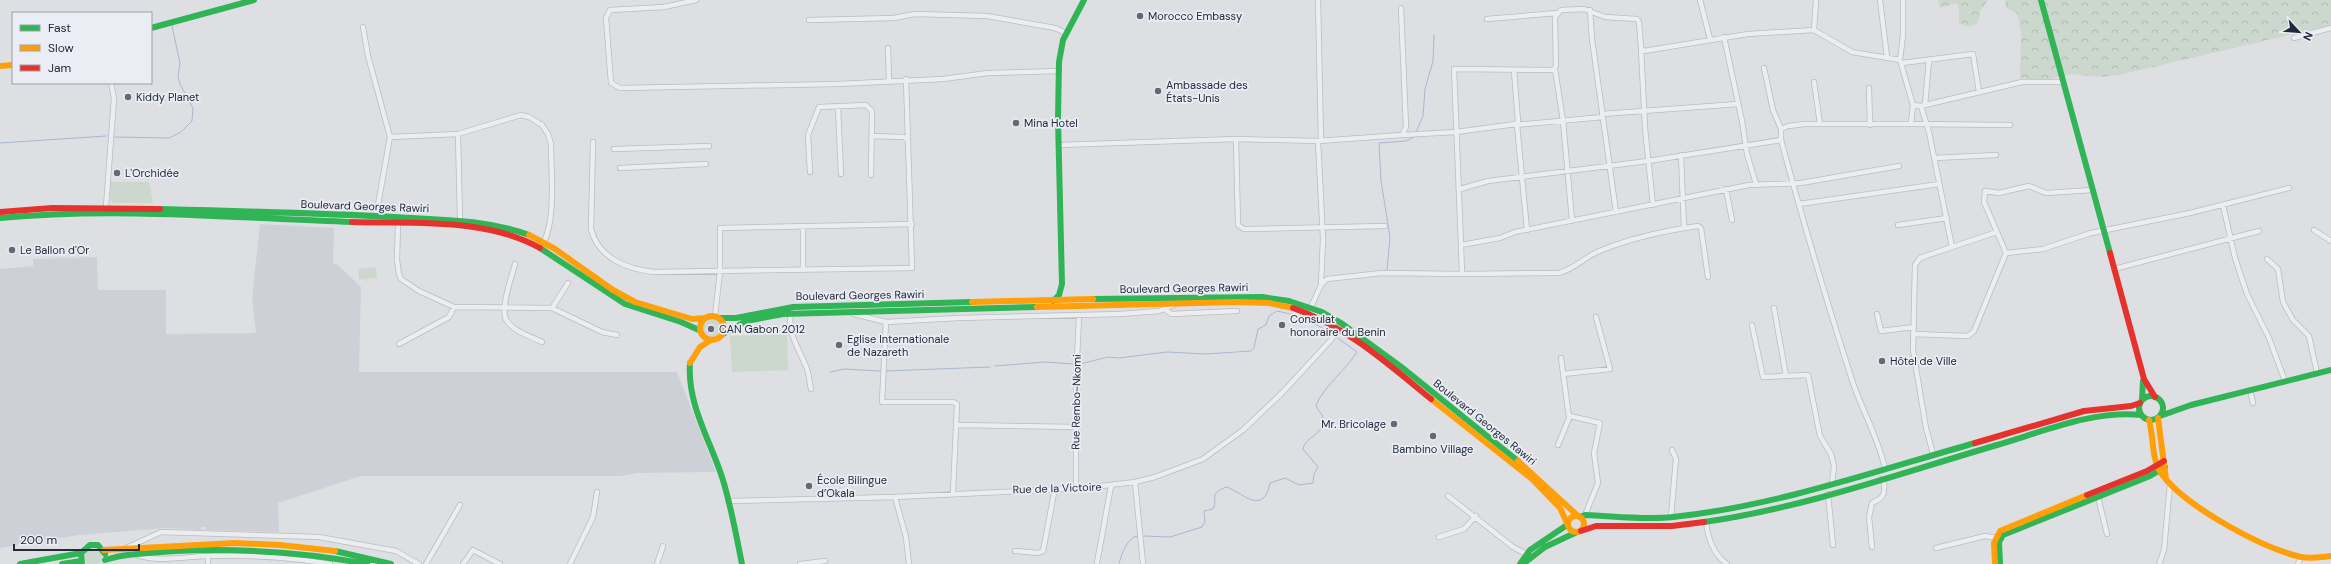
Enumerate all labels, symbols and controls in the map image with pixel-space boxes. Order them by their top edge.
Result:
place label: Morocco Embassy [1148,9,1242,23]
marker: Morocco Embassy [1135,11,1145,21]
legend [12,12,152,84]
north arrow [2279,12,2319,52]
text: Fast [48,20,71,36]
text: N [2300,30,2316,43]
text: Slow [48,40,74,56]
text: Jam [48,60,71,76]
place label: Ambassade des États-Unis [1166,78,1248,105]
marker: Ambassade des États-Unis [1153,86,1163,96]
place label: Kiddy Planet [136,90,199,104]
marker: Kiddy Planet [123,92,133,102]
place label: Mina Hotel [1024,116,1078,130]
marker: Mina Hotel [1011,118,1021,128]
place label: L'Orchidée [125,166,179,180]
marker: L'Orchidée [112,168,122,178]
street label: Boulevard Georges Rawiri [300,197,430,215]
place label: Le Ballon d'Or [20,243,89,257]
marker: Le Ballon d'Or [7,245,17,255]
street label: Boulevard Georges Rawiri [1119,280,1249,296]
street label: Boulevard Georges Rawiri [795,287,925,303]
place label: Consulat honoraire du Benin [1290,312,1386,339]
marker: Consulat honoraire du Benin [1277,320,1287,330]
place label: CAN Gabon 2012 [719,322,805,336]
marker: CAN Gabon 2012 [706,324,716,334]
place label: Eglise Internationale de Nazareth [847,332,949,359]
marker: Eglise Internationale de Nazareth [834,340,844,350]
street label: Rue Rembo-Nkomi [1068,354,1084,450]
place label: Hôtel de Ville [1890,354,1957,368]
marker: Hôtel de Ville [1877,356,1887,366]
street label: Boulevard Georges Rawiri [1431,376,1539,468]
place label: Mr. Bricolage [1321,417,1386,431]
marker: Mr. Bricolage [1389,419,1399,429]
marker: Bambino Village [1428,431,1438,441]
place label: Bambino Village [1393,442,1473,456]
place label: École Bilingue d’Okala [817,473,887,500]
street label: Rue de la Victoire [1012,479,1102,497]
marker: École Bilingue d’Okala [804,481,814,491]
scale bar [14,526,139,552]
text: 200 m [20,532,57,548]

